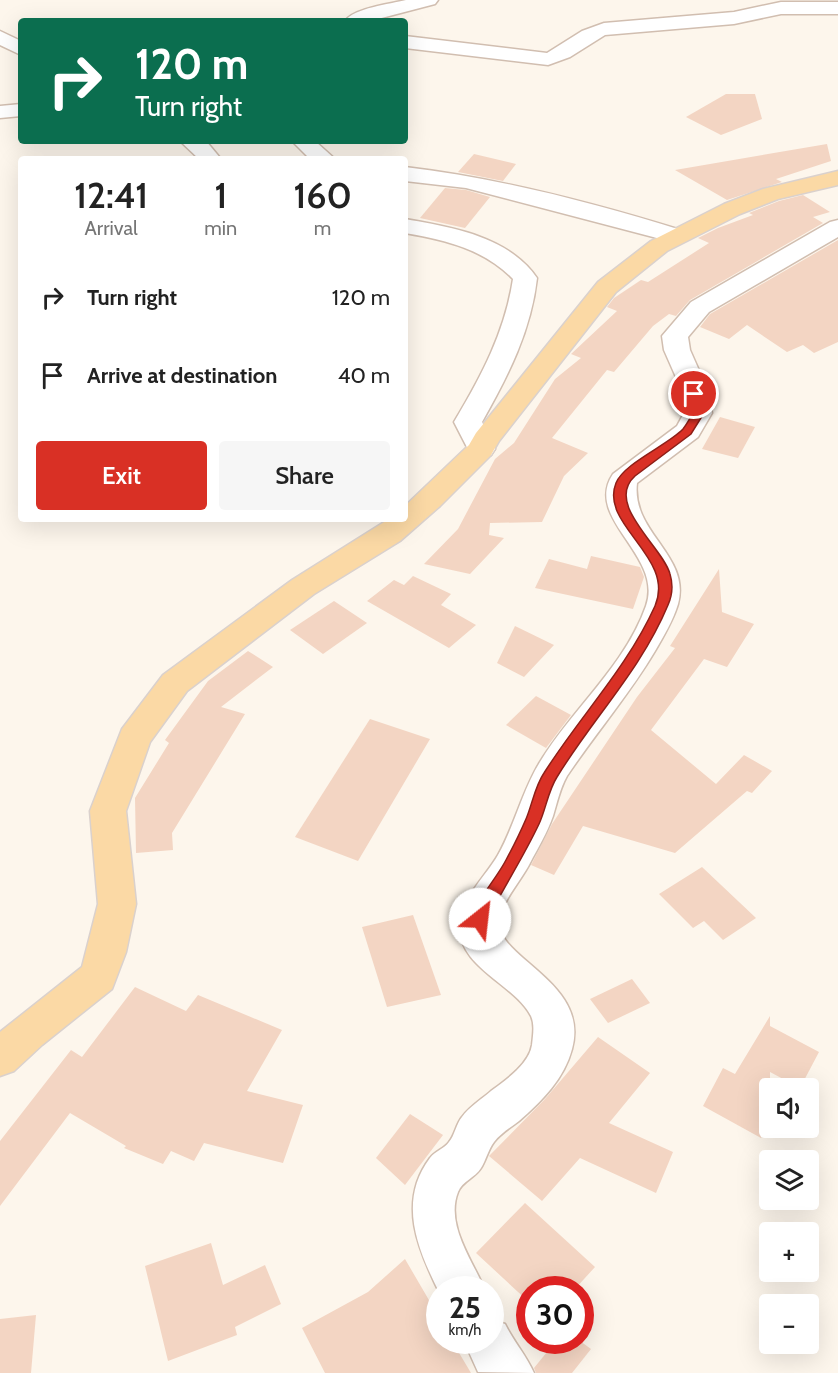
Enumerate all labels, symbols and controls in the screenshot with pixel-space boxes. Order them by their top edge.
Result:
text: 120 m [135,38,248,90]
icon: right [36,42,114,120]
text: Turn right [135,90,242,123]
text: 12:41 [74,173,148,217]
text: 1 [214,173,227,217]
text: 160 [293,173,352,217]
text: Arrival [85,216,138,240]
text: min [204,216,237,240]
text: m [314,216,331,240]
icon: right [36,281,69,314]
text: Turn right [87,284,177,311]
text: 120 m [332,284,390,311]
icon: arrive [36,359,69,392]
text: Arrive at destination [87,362,277,389]
text: 40 m [338,362,390,389]
pin [668,368,719,419]
icon: arrive [677,377,710,410]
button: Exit [36,441,207,510]
button: Share [219,441,390,510]
position arrow [448,887,512,951]
map controls [759,1078,819,1354]
button: sound [759,1078,819,1138]
button: layers [759,1150,819,1210]
button: + [759,1222,819,1282]
speed limit sign: 30 [516,1276,594,1354]
text: 25 [449,1289,481,1326]
button: − [759,1294,819,1354]
text: km/h [449,1321,481,1339]

